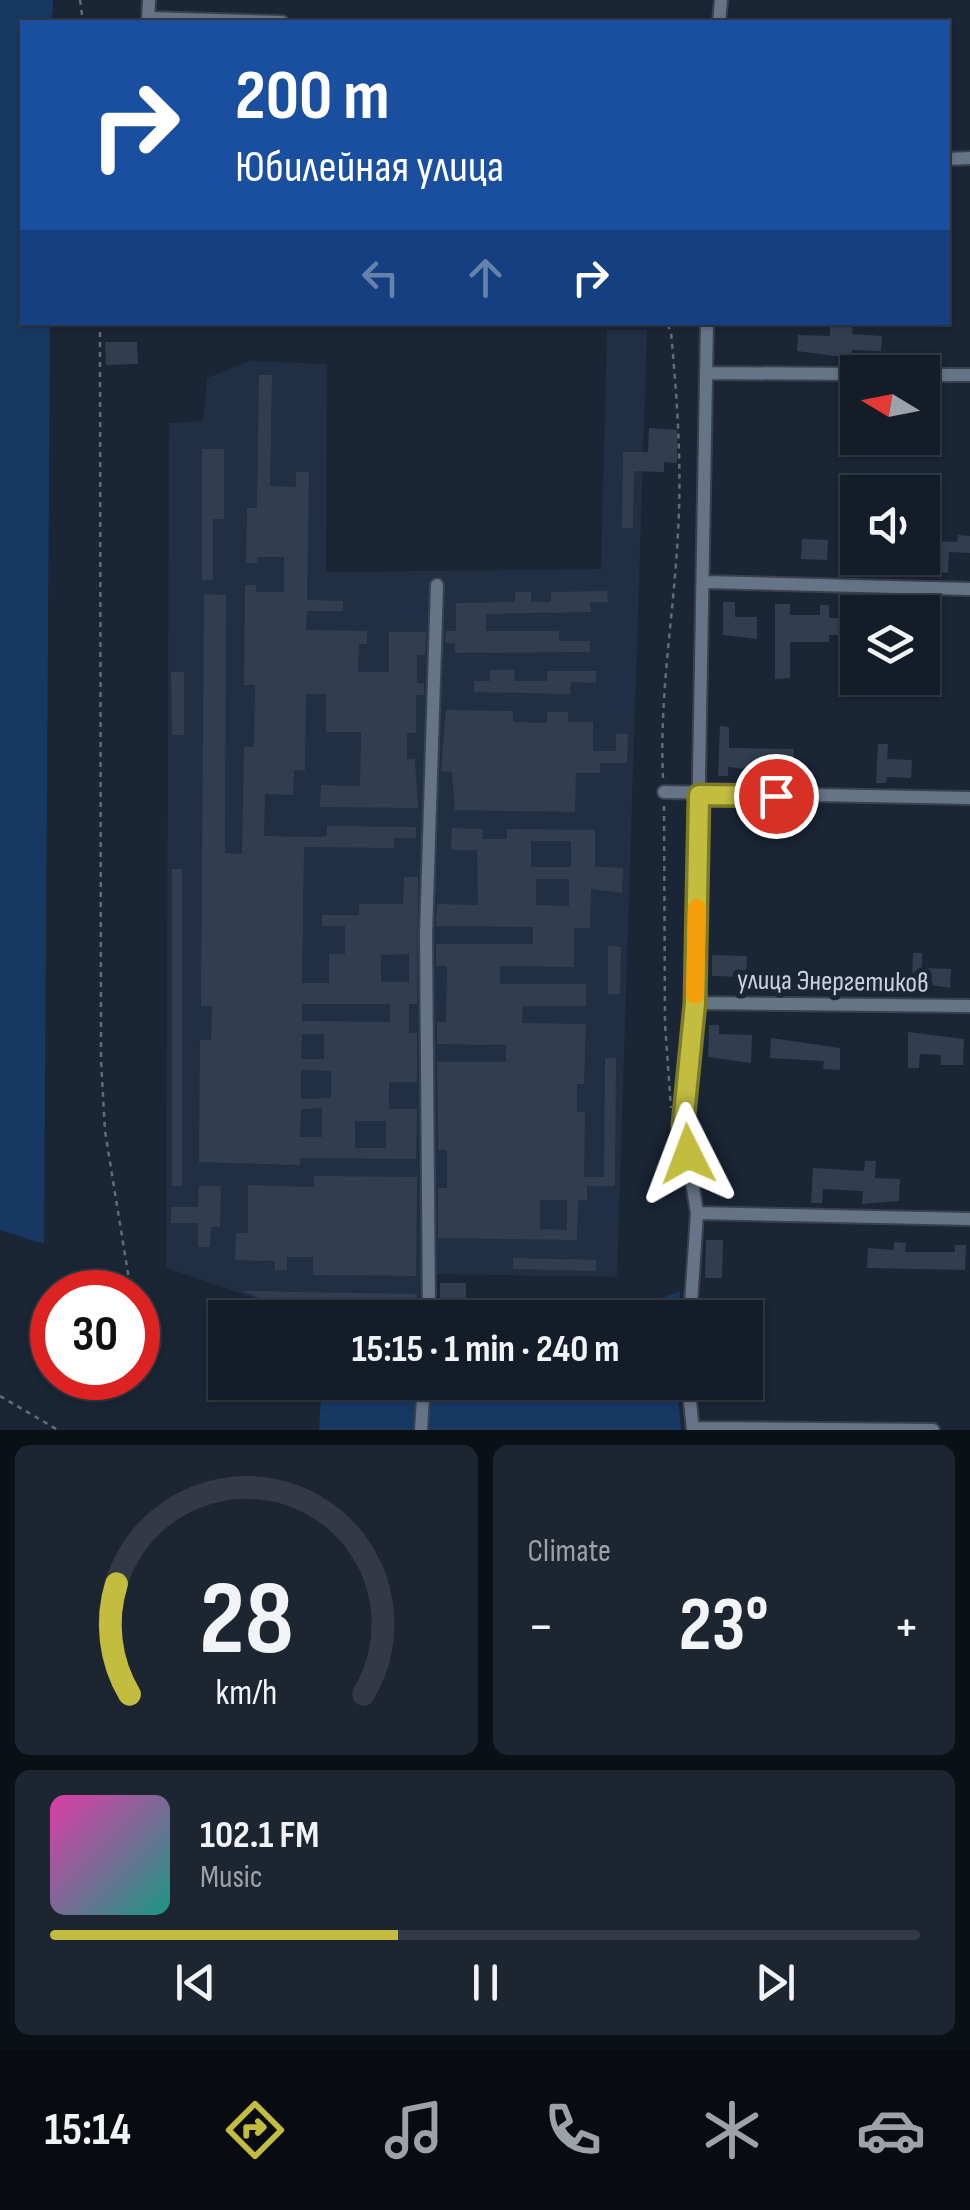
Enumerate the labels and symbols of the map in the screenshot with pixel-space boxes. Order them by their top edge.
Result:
north arrow [840,355,940,455]
pin [734,754,819,839]
street label: улица Энергетиков [737,963,929,1000]
position arrow [636,1102,740,1206]
speed limit sign: 30 [30,1270,160,1400]

